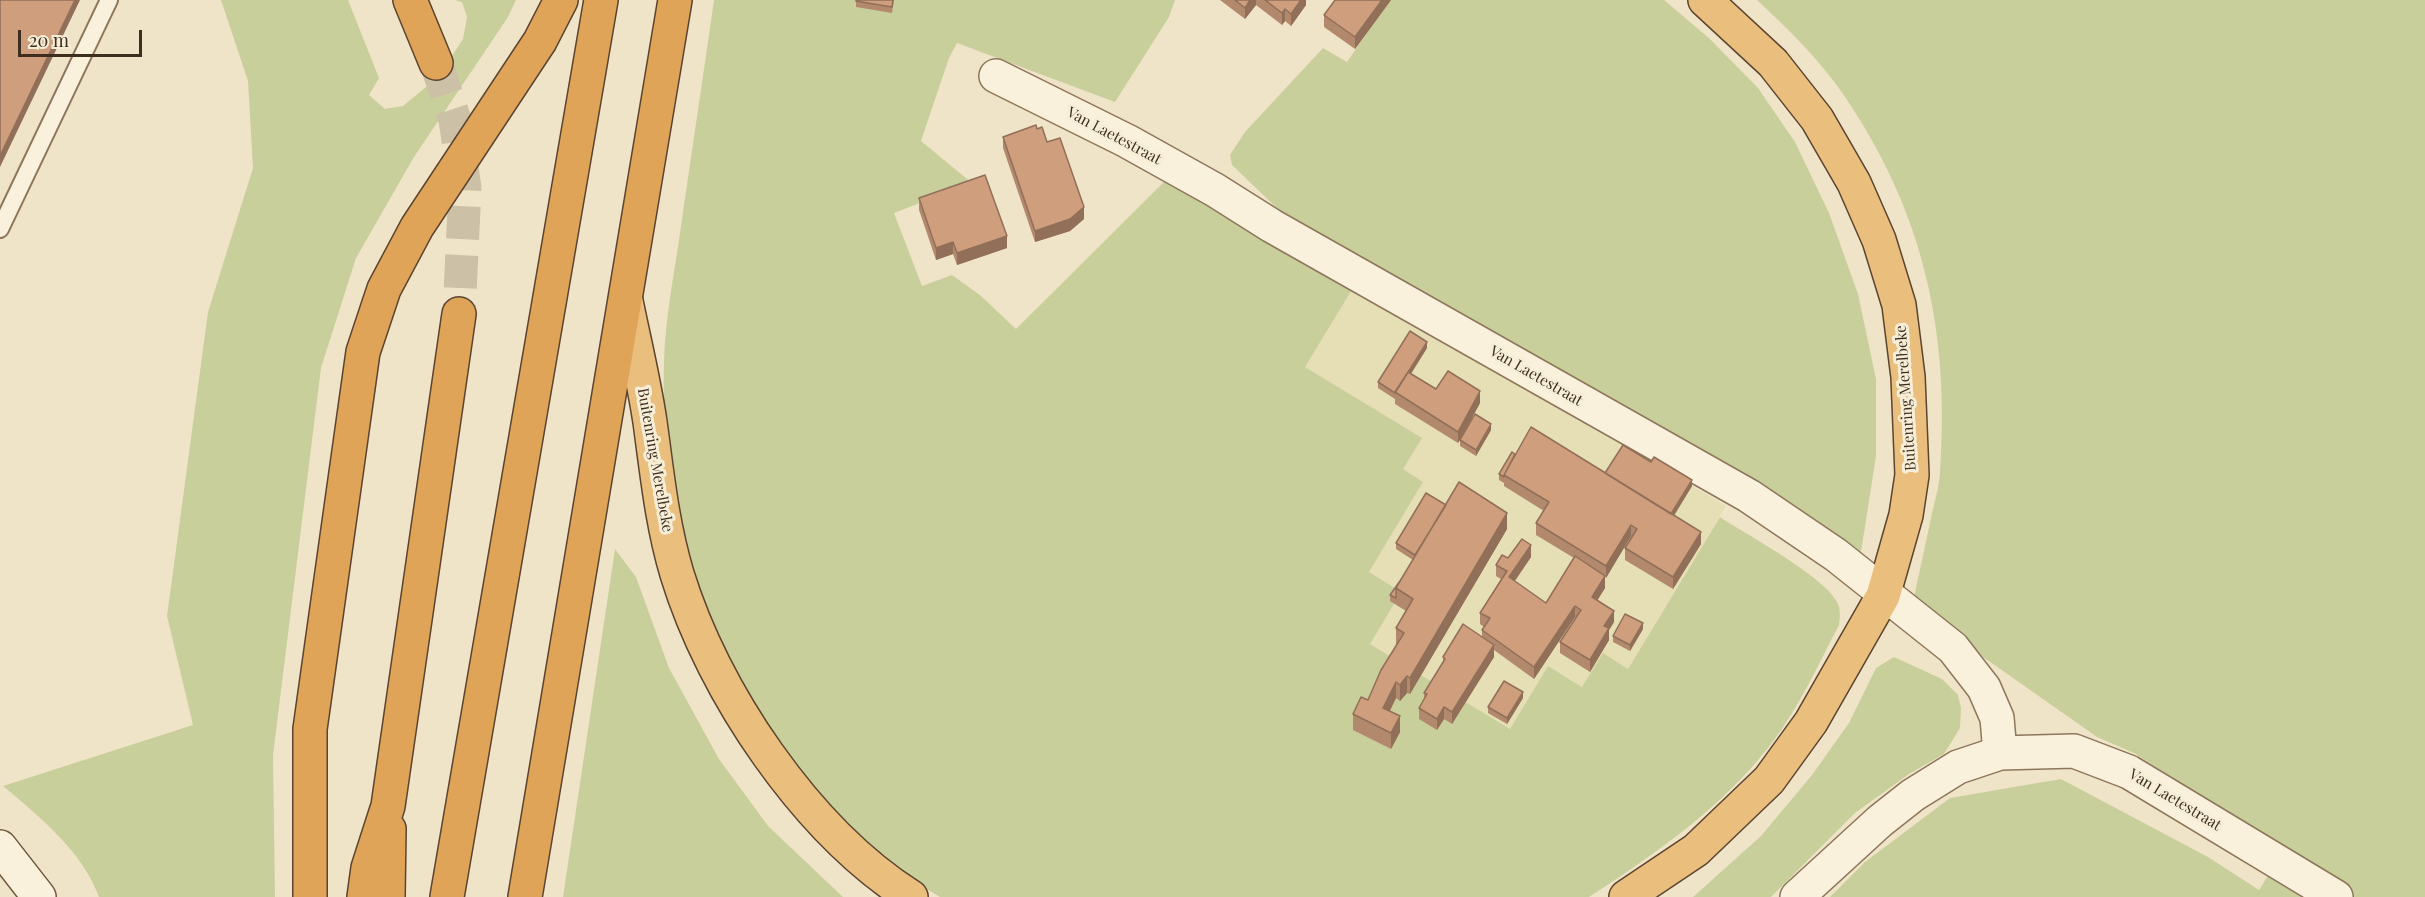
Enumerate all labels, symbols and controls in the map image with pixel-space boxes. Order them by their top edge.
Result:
scale bar [21,18,146,56]
text: 20 m [29,28,69,52]
street label: Van Laetestraat [1064,104,1164,168]
street label: Buitenring Merelbeke [1892,325,1920,471]
street label: Van Laetestraat [1486,342,1586,410]
street label: Buitenring Merelbeke [633,387,677,533]
street label: Van Laetestraat [2126,765,2224,835]

